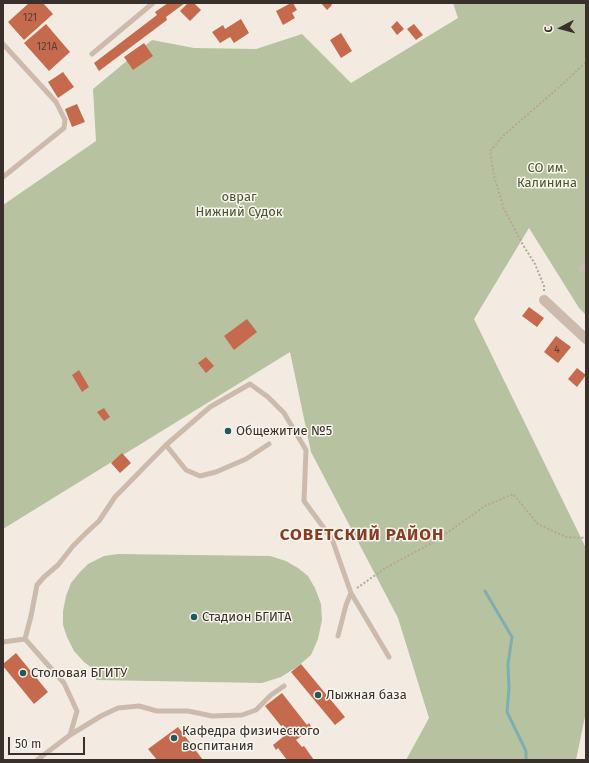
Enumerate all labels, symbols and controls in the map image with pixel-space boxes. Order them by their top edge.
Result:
north arrow [541,8,581,48]
house number: 121 [23,11,37,25]
text: С [542,25,555,33]
house number: 121А [37,40,57,54]
park label: СО им. Калинина [517,160,577,191]
park label: овраг Нижний Судок [195,189,283,220]
house number: 4 [554,343,560,357]
place label: Общежитие №5 [236,423,332,439]
marker: Общежитие №5 [223,426,233,436]
district label: СОВЕТСКИЙ РАЙОН [280,525,444,545]
place label: Стадион БГИТА [202,609,291,625]
marker: Стадион БГИТА [189,612,199,622]
place label: Столовая БГИТУ [31,665,127,681]
marker: Столовая БГИТУ [18,668,28,678]
place label: Лыжная база [326,687,407,703]
marker: Лыжная база [313,690,323,700]
place label: Кафедра физического воспитания [182,723,320,754]
scale bar [10,729,87,755]
marker: Кафедра физического воспитания [169,733,179,743]
text: 50 m [15,737,41,751]

